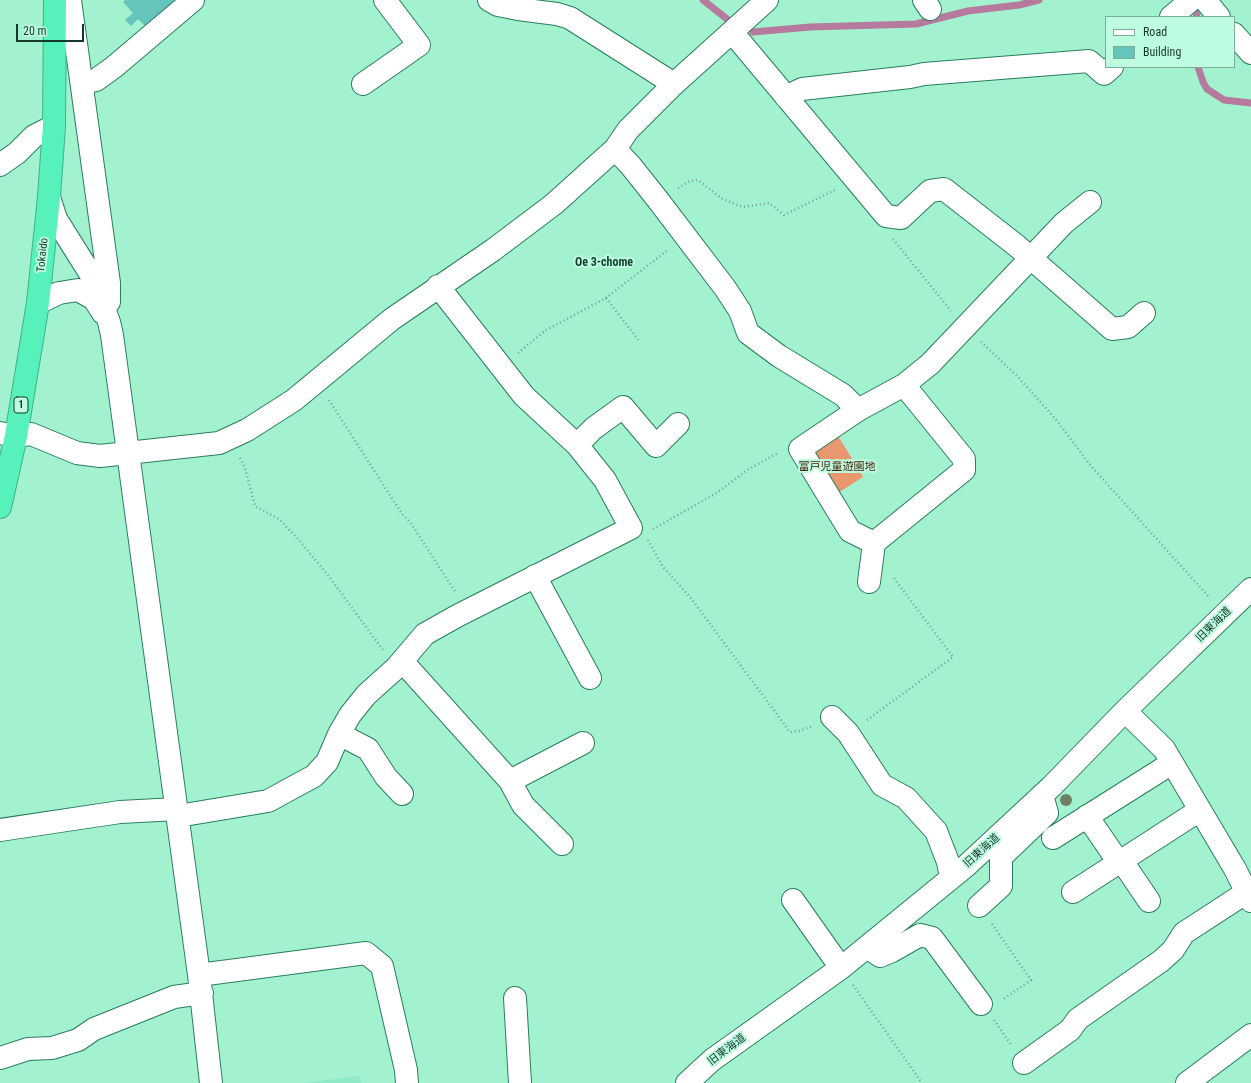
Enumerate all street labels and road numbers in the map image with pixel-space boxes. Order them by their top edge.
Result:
street label: Tokaido [35,237,51,273]
road number: 1 [14,397,28,413]
street label: 旧東海道 [1194,605,1234,645]
street label: 旧東海道 [961,831,1003,871]
street label: 旧東海道 [705,1031,749,1069]

